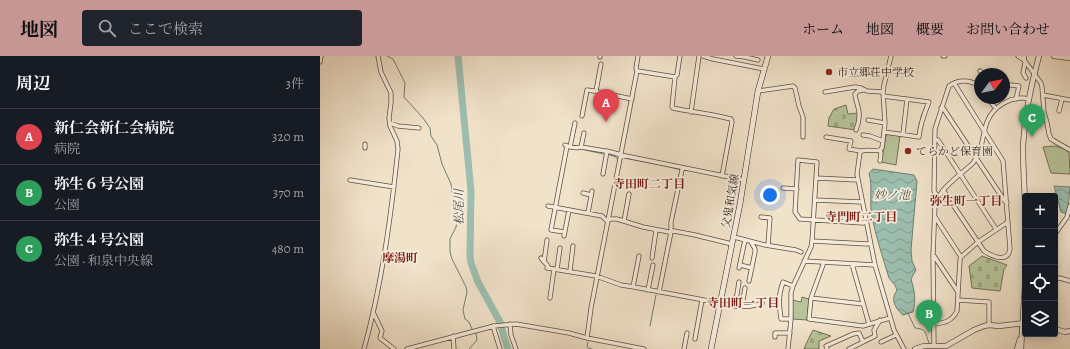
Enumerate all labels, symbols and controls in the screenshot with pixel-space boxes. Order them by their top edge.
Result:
search box [82,10,362,46]
text: 地図 [20,17,58,43]
icon: search [96,17,118,39]
text: ここで検索 [128,19,203,39]
text: ホーム [802,20,844,39]
text: 地図 [866,20,894,39]
text: 概要 [916,20,944,39]
text: お問い合わせ [966,20,1050,39]
place label: 市立郷荘中学校 [837,65,914,80]
marker: 市立郷荘中学校 [824,67,834,77]
north arrow [974,68,1010,104]
text: 周辺 [16,72,50,95]
text: 3件 [286,75,304,92]
pin: A [593,89,619,122]
pin: C [1019,104,1045,137]
text: 新仁会新仁会病院 [54,118,174,138]
text: A [25,128,33,145]
text: 320 m [272,128,304,145]
text: 病院 [54,140,80,157]
place label: てらかど保育園 [916,144,993,159]
marker: てらかど保育園 [903,146,913,156]
street label: 父鬼和気線 [718,173,743,229]
text: 弥生６号公園 [54,174,144,194]
district label: 寺田町二丁目 [613,176,685,192]
text: B [25,184,33,201]
text: 370 m [273,184,304,201]
your location [760,185,780,205]
water label: 松尾川 [451,187,467,225]
water label: 妙ノ池 [874,187,912,203]
district label: 弥生町一丁目 [930,193,1002,209]
map controls [1022,193,1058,337]
button: + [1022,193,1058,229]
text: 公園 [54,196,80,213]
district label: 寺門町二丁目 [825,209,897,225]
button: − [1022,229,1058,265]
text: 弥生４号公園 [54,230,144,250]
text: C [25,240,33,257]
text: 480 m [271,240,304,257]
district label: 摩湯町 [382,250,418,266]
text: 公園 · 和泉中央線 [54,252,153,269]
button: locate [1022,265,1058,301]
district label: 寺田町一丁目 [707,295,779,311]
pin: B [916,300,942,333]
button: layers [1022,301,1058,337]

